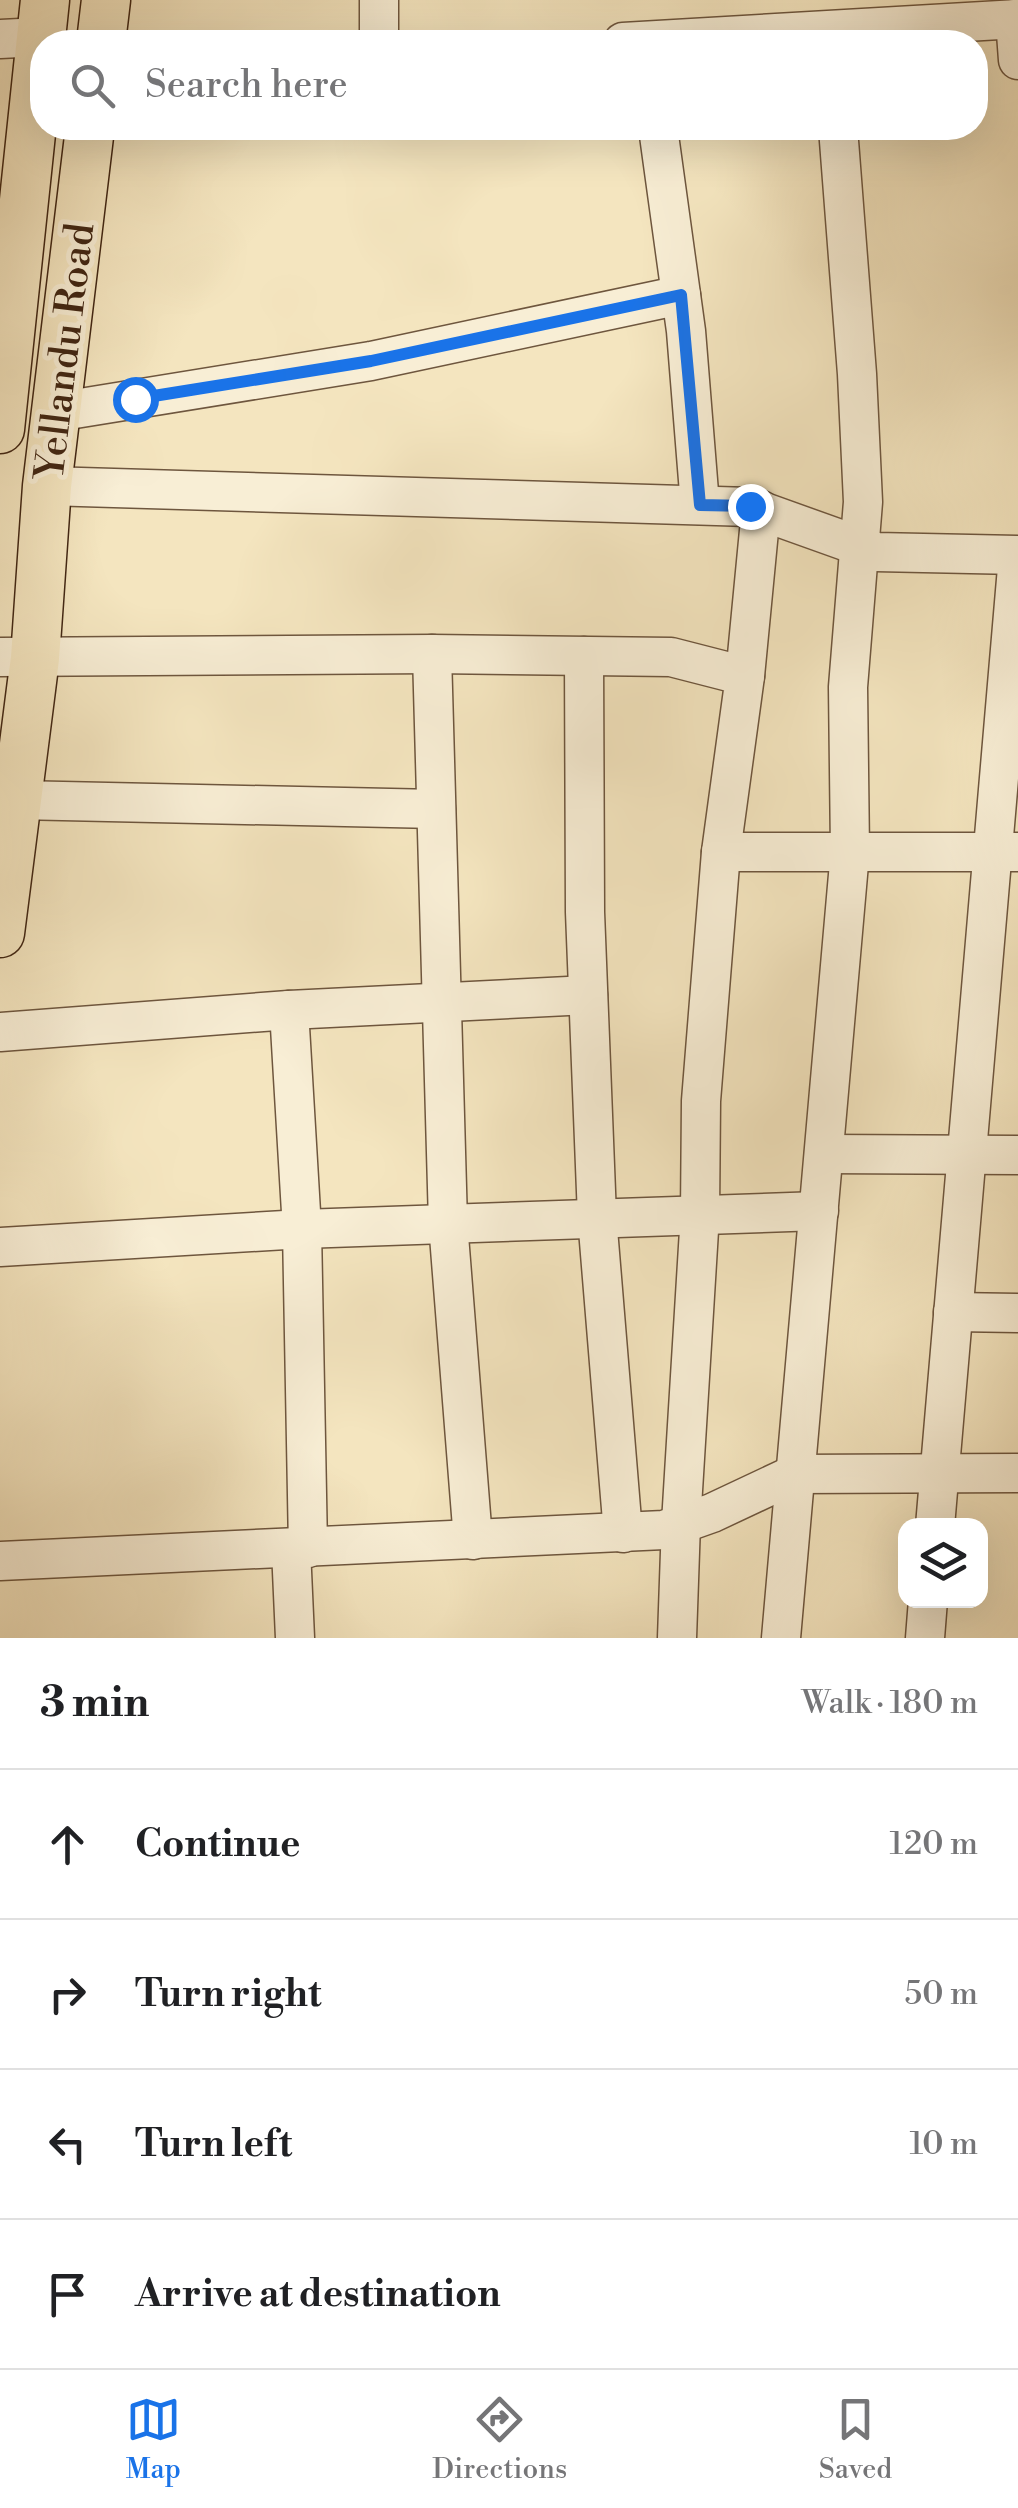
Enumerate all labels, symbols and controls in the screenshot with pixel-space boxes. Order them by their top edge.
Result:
search box [30,30,988,140]
icon: search [65,58,120,113]
text: Search here [145,62,348,109]
street label: Yellandu Road [25,220,107,484]
route start [113,377,159,423]
route end [728,484,774,530]
map controls [898,1518,988,1608]
button: layers [898,1518,988,1608]
text: 3 min [40,1677,149,1730]
text: Walk · 180 m [802,1683,978,1723]
icon: ahead [40,1817,95,1872]
text: Continue [135,1821,300,1868]
text: 120 m [889,1824,978,1864]
icon: right [40,1967,95,2022]
text: Turn right [135,1971,321,2018]
text: 50 m [905,1974,978,2014]
icon: left [40,2117,95,2172]
text: Turn left [135,2121,292,2168]
text: 10 m [909,2124,978,2164]
icon: arrive [40,2267,95,2322]
text: Arrive at destination [135,2271,501,2318]
tab: Map [126,2392,181,2487]
tab: Directions [432,2392,567,2487]
tab: Saved [819,2392,892,2487]

